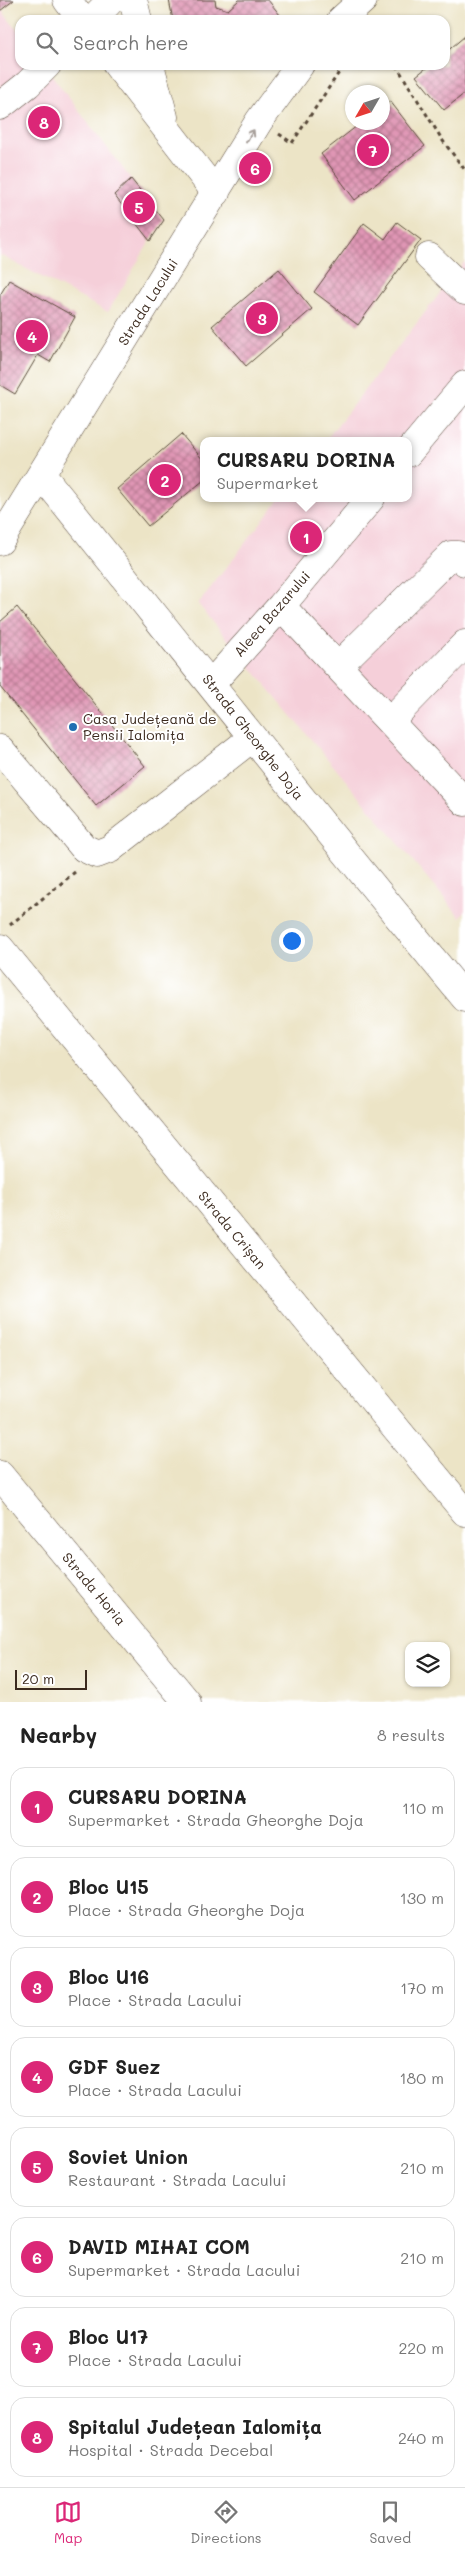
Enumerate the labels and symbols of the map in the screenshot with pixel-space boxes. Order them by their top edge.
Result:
north arrow [345,85,390,130]
pin: 8 [28,103,60,141]
one-way arrow [245,130,255,144]
pin: 7 [357,131,389,169]
pin: 6 [239,149,271,187]
pin: 5 [123,188,155,226]
street label: Strada Lacului [113,255,182,349]
pin: 3 [246,299,278,337]
pin: 4 [16,317,48,355]
pin: 2 [149,461,181,499]
pin: 1 [290,518,322,556]
street label: Aleea Bazarului [229,567,314,661]
street label: Strada Gheorghe Doja [198,670,308,803]
place label: Casa Județeană de Pensii Ialomița [83,709,217,744]
marker: Casa Județeană de Pensii Ialomița [67,721,79,733]
your location [279,928,305,954]
street label: Strada Crișan [194,1187,271,1273]
street label: Strada Horia [58,1548,131,1629]
scale bar [15,1667,88,1690]

